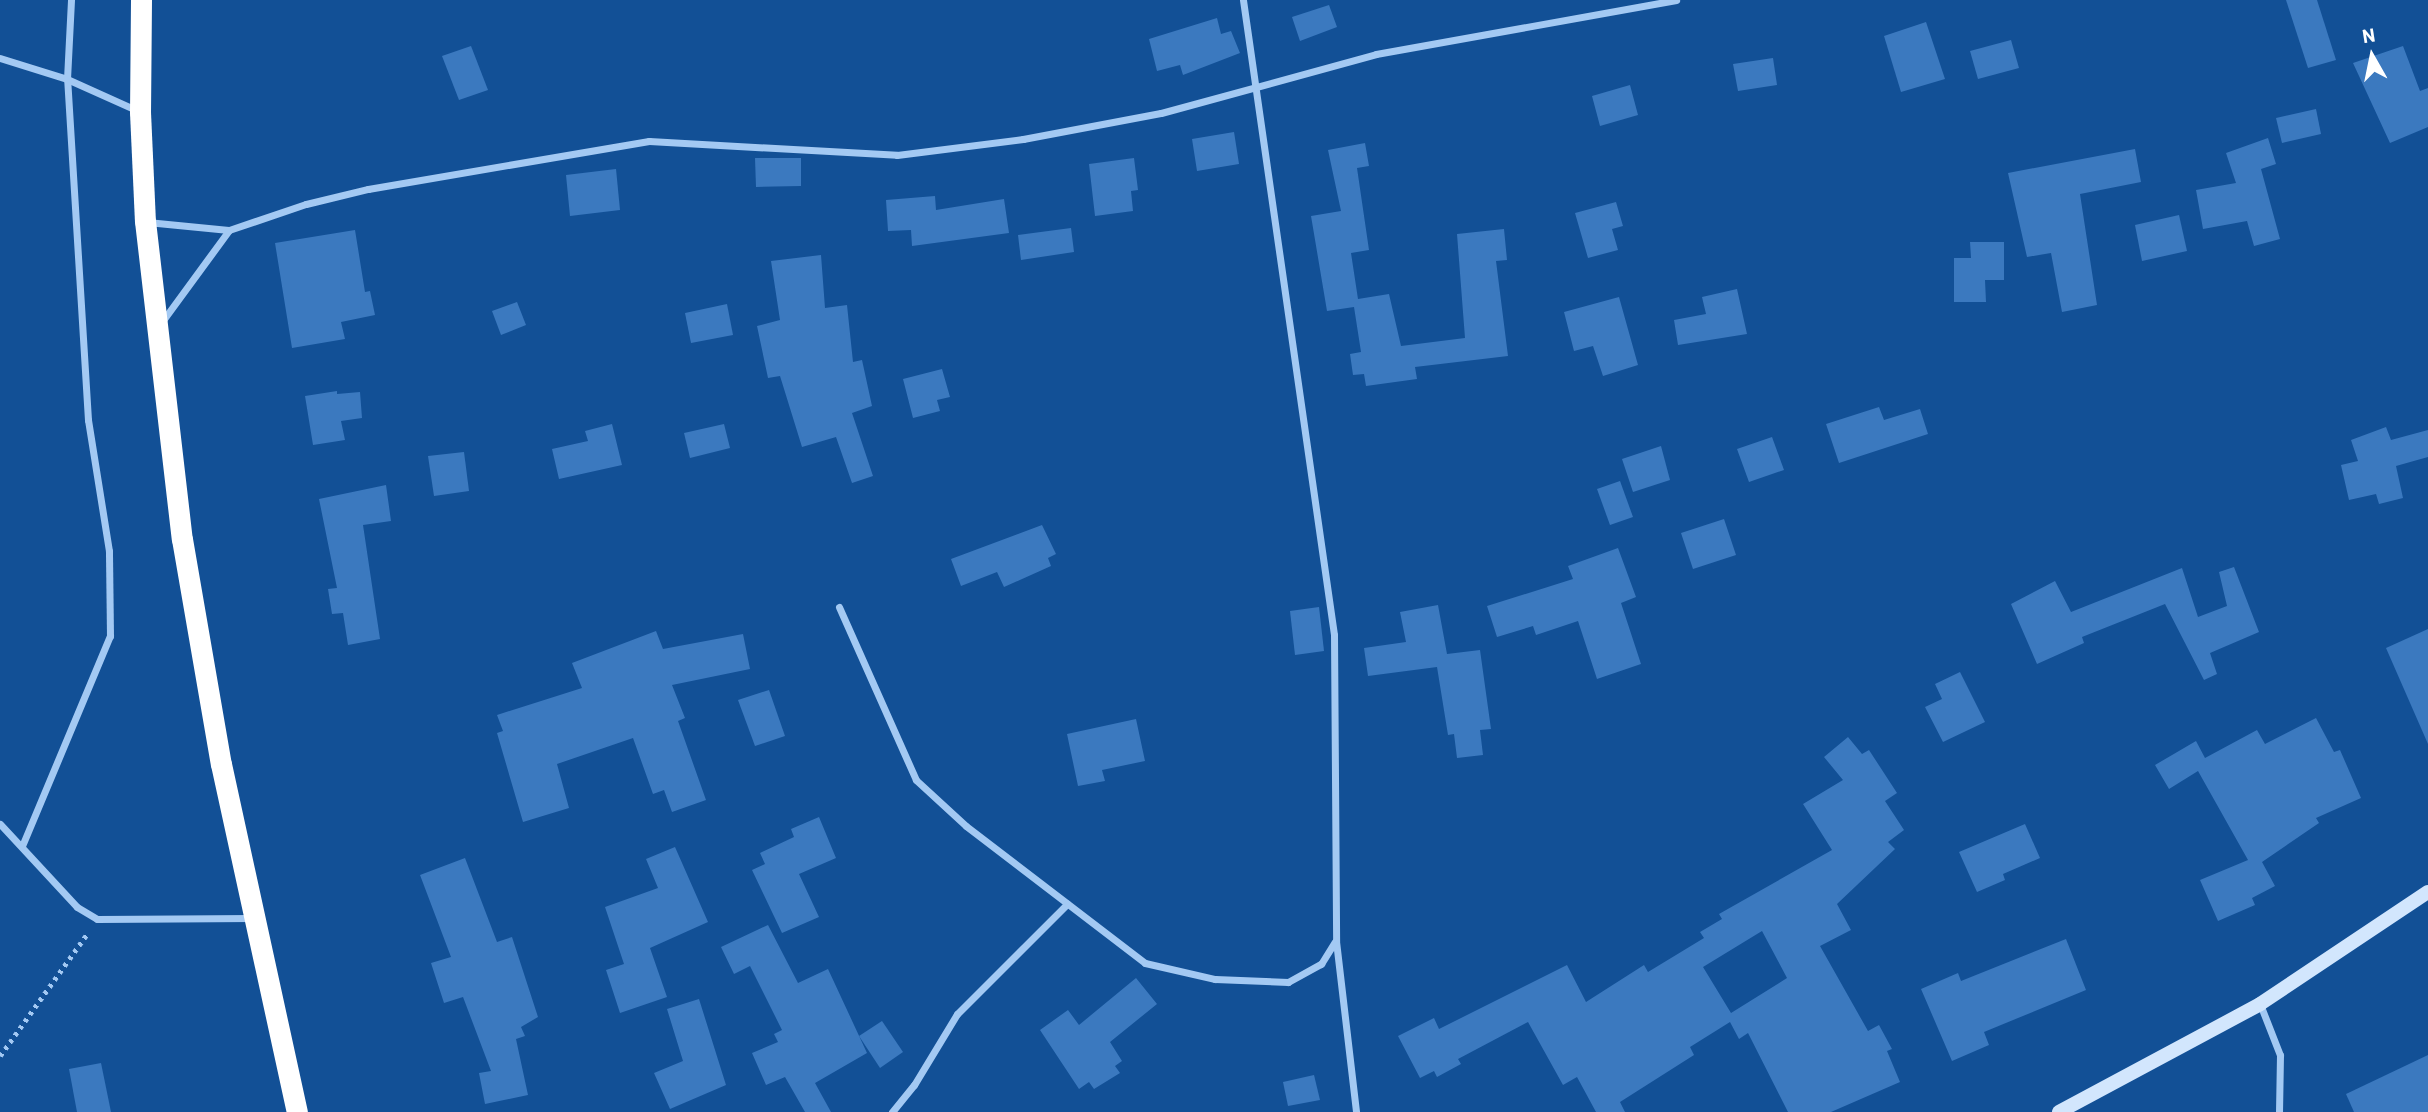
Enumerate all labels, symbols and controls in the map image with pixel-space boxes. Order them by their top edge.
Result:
north arrow [2337,21,2407,91]
text: N [2361,22,2377,47]

